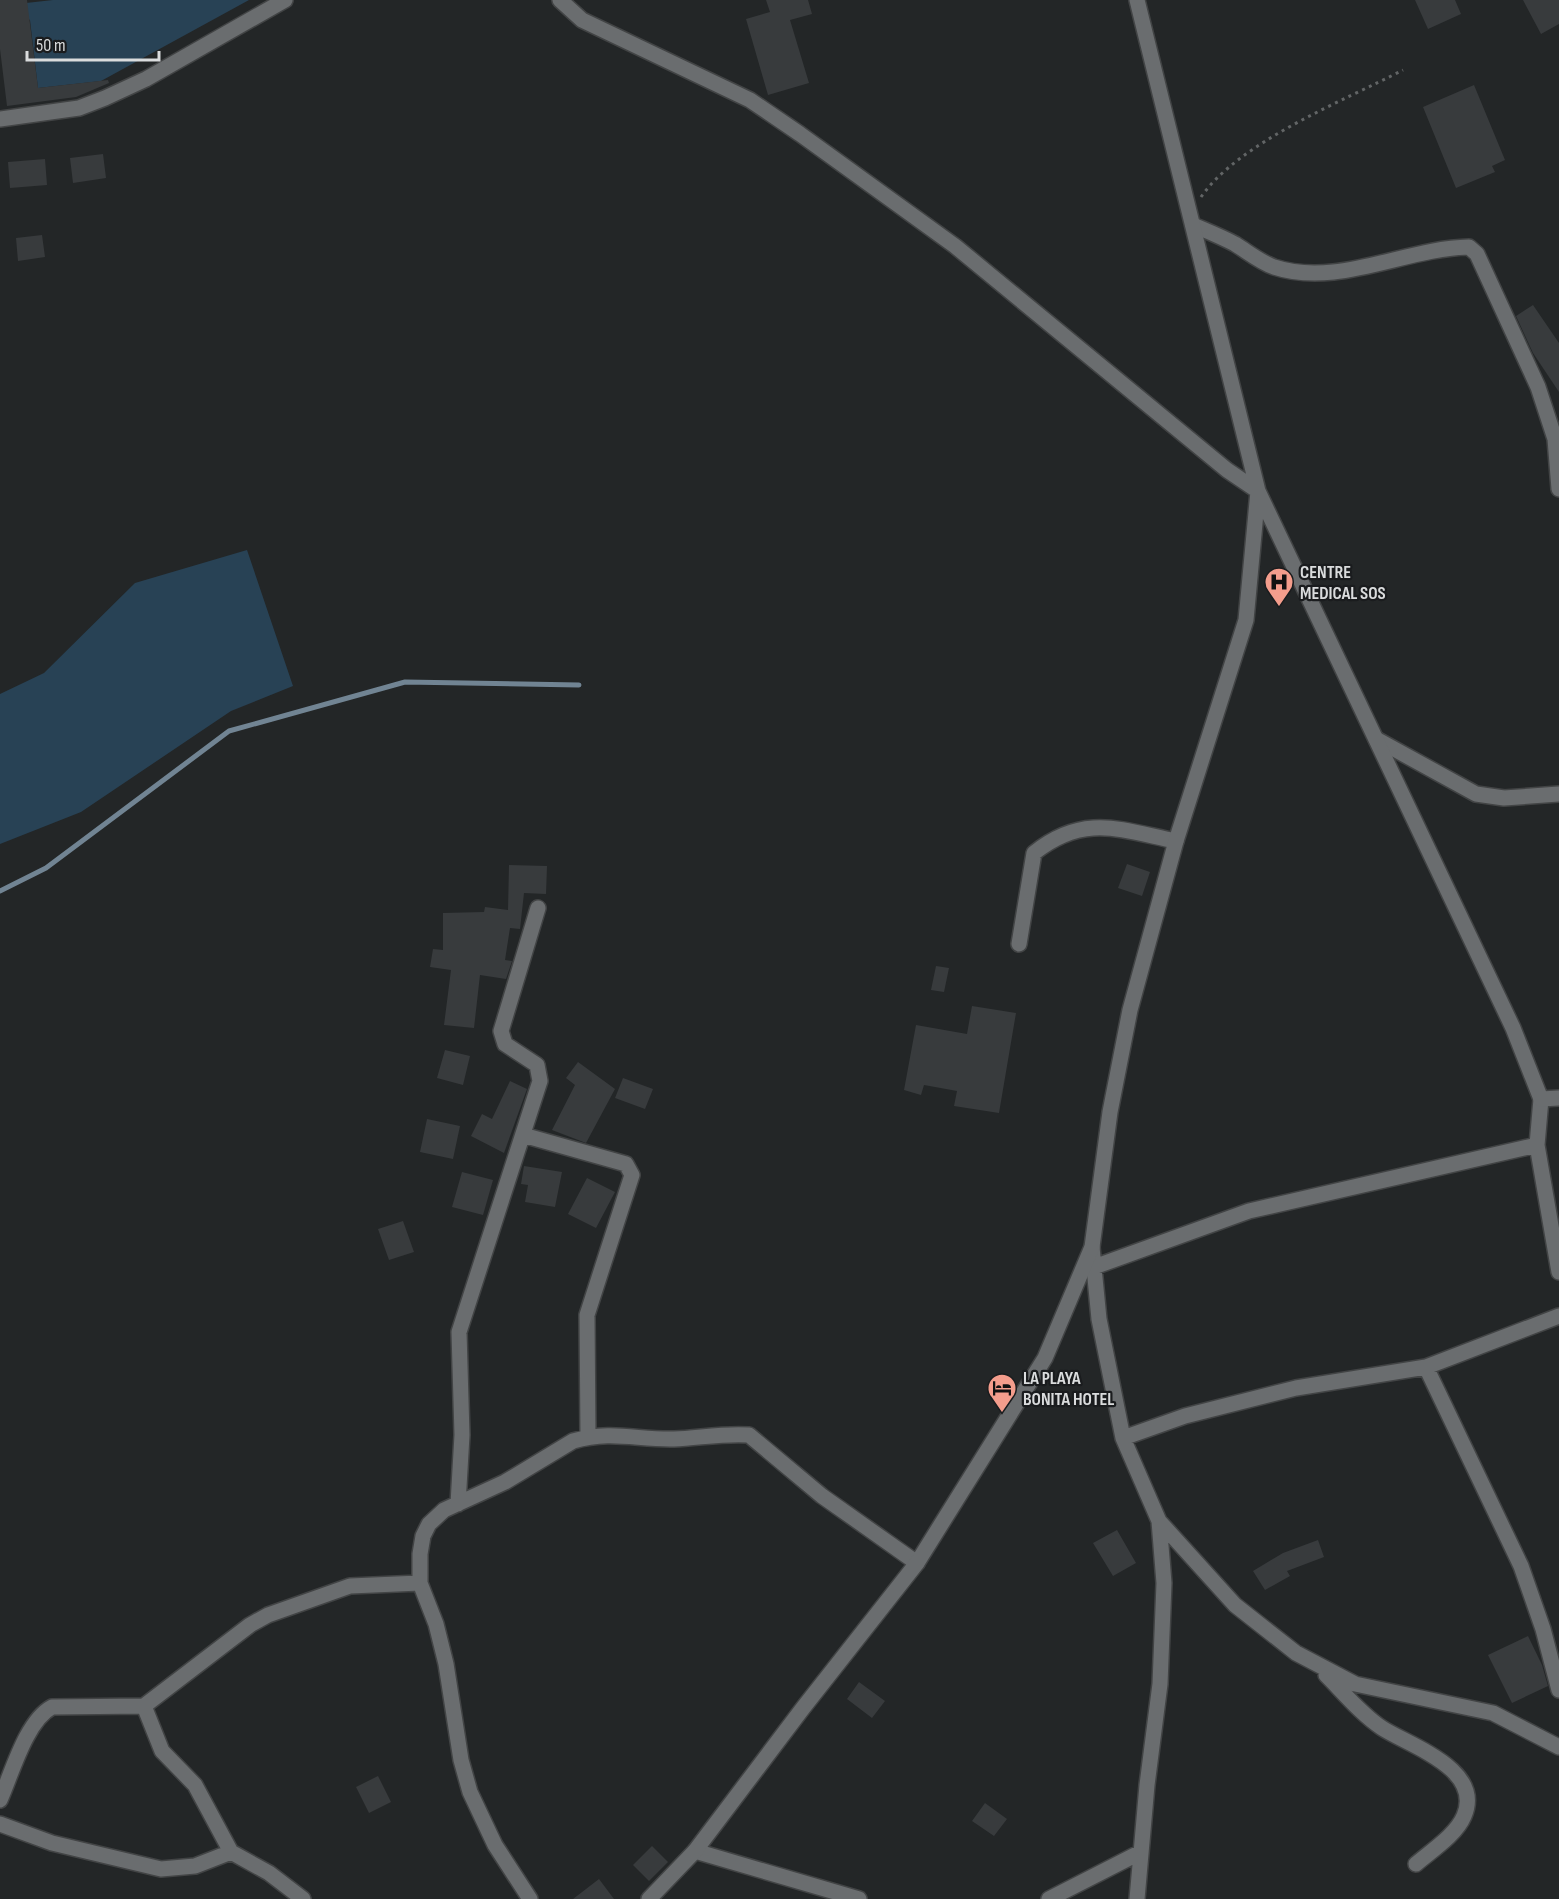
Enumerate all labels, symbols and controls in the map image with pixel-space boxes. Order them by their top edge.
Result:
scale bar [27,24,159,62]
text: 50 m [36,35,66,56]
place label: CENTRE MEDICAL SOS [1300,562,1386,604]
hospital icon: CENTRE MEDICAL SOS [1263,566,1295,608]
place label: LA PLAYA BONITA HOTEL [1023,1368,1114,1410]
hotel icon: LA PLAYA BONITA HOTEL [986,1372,1018,1414]

